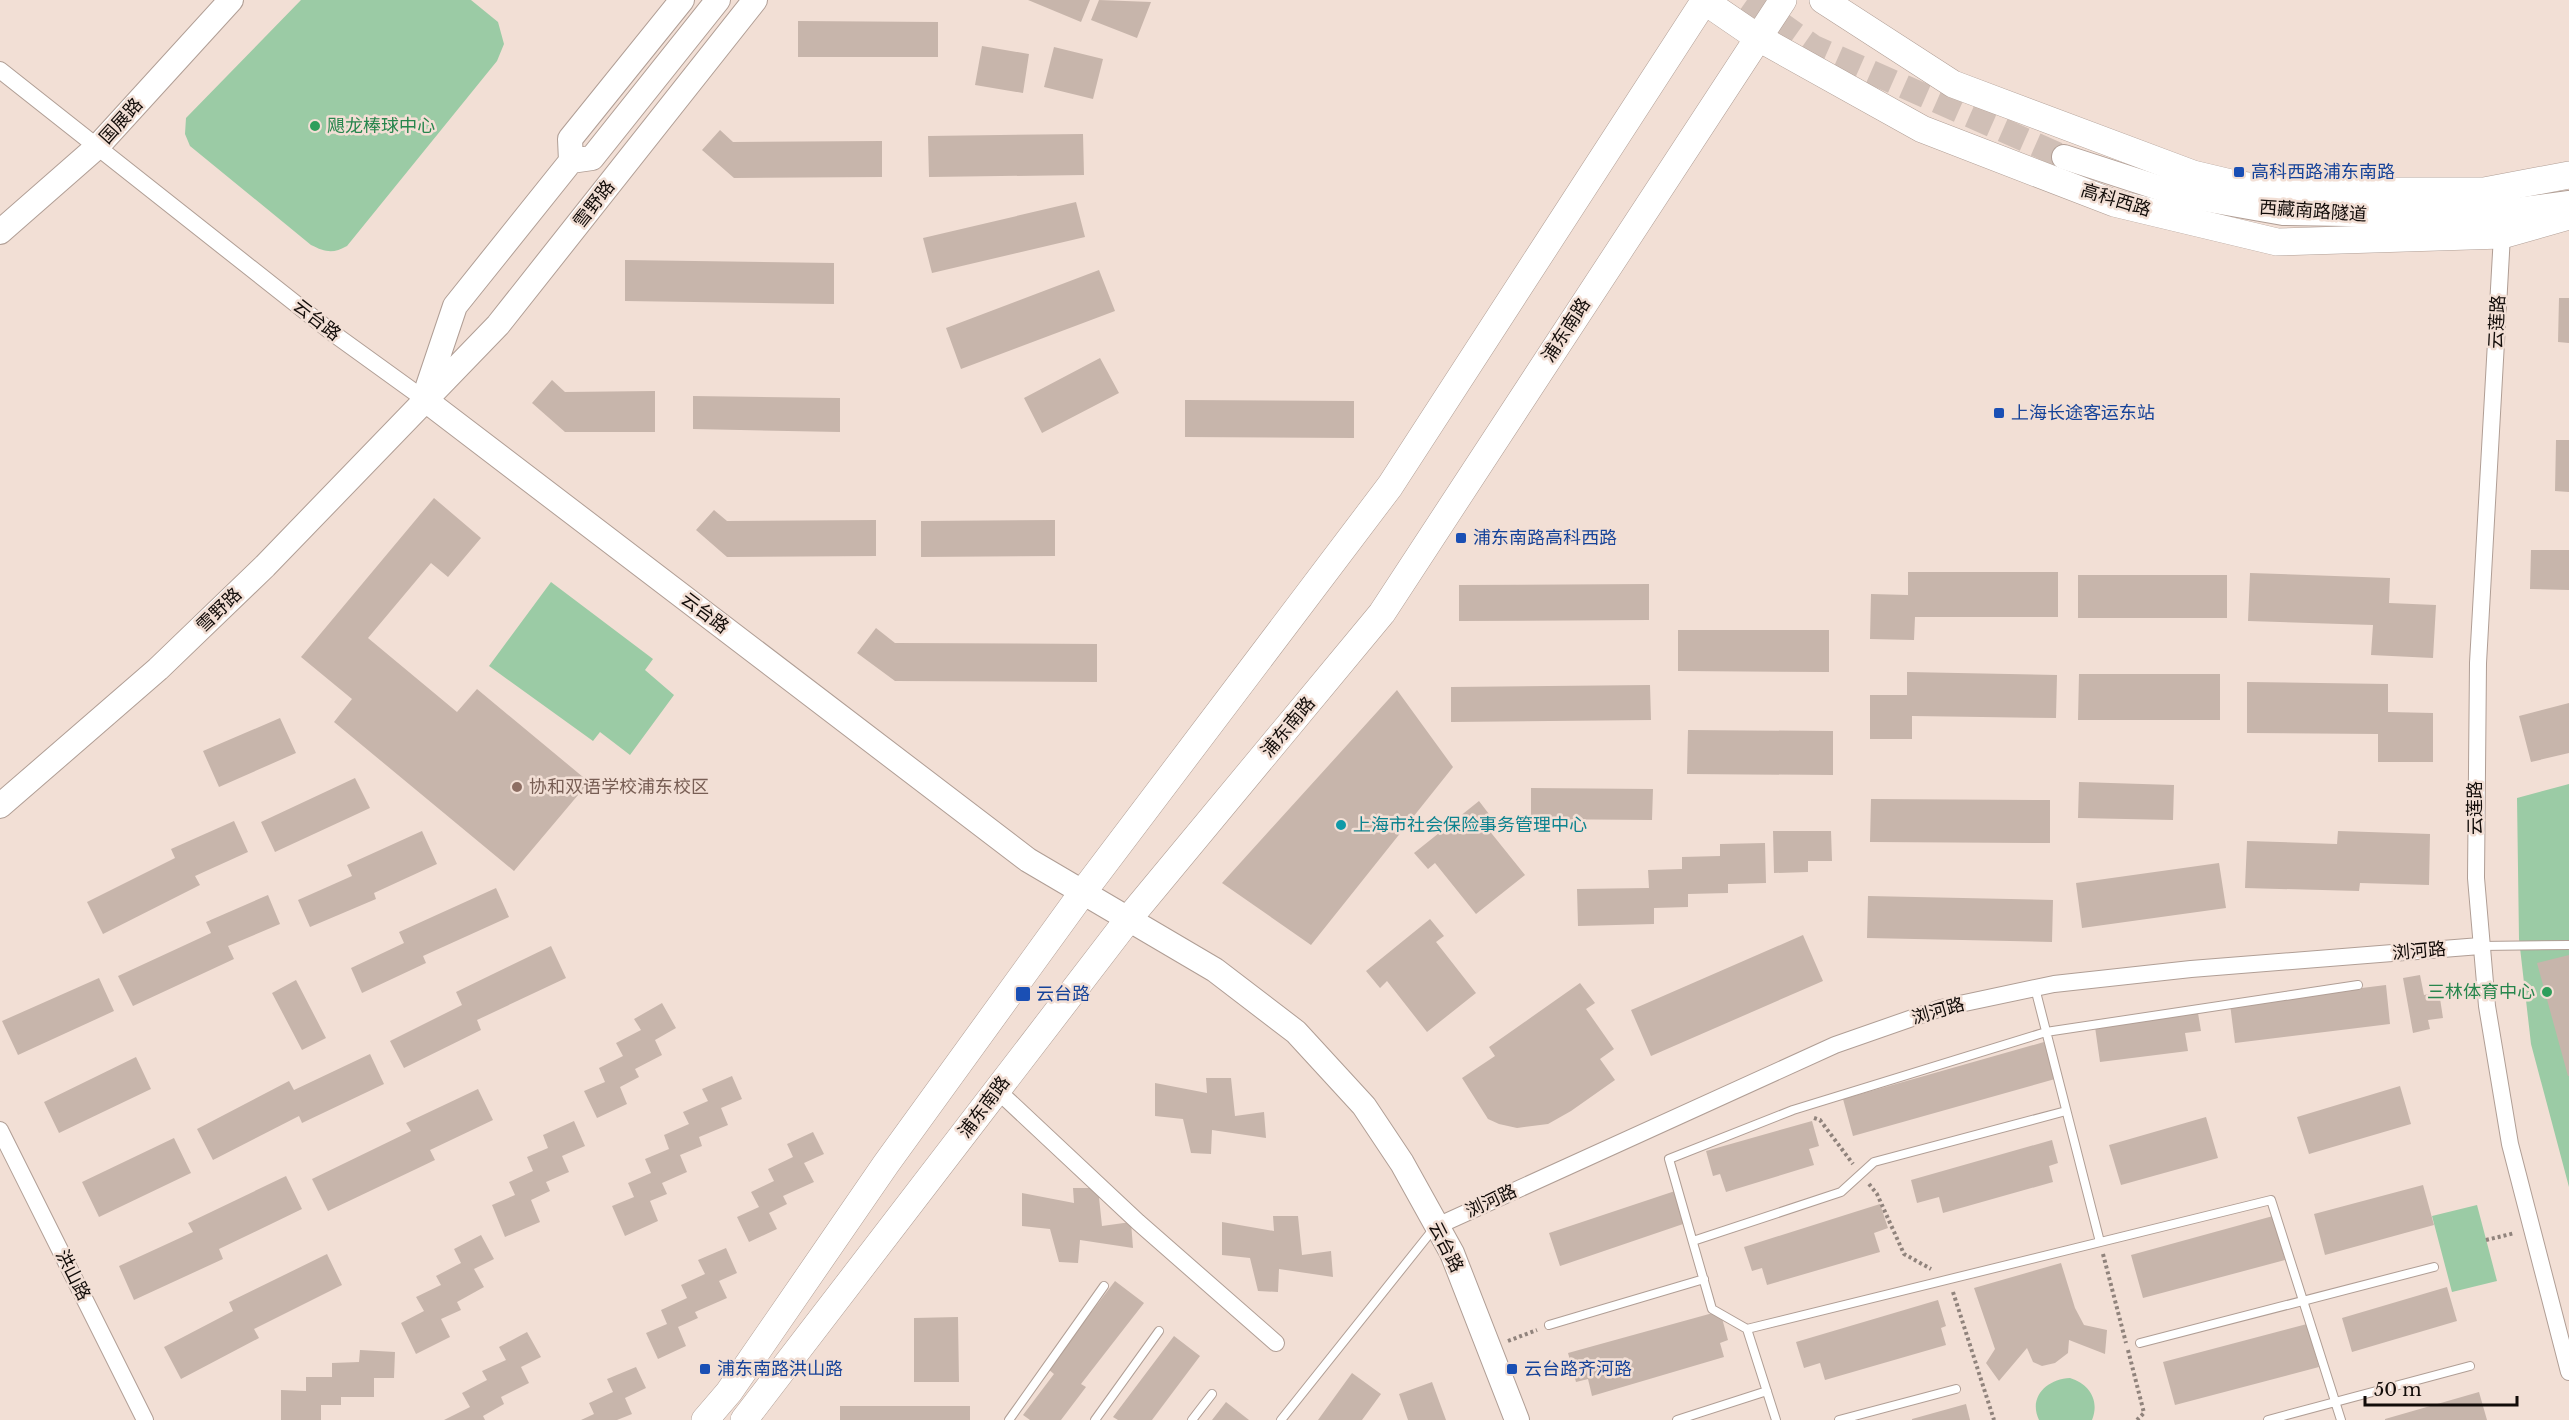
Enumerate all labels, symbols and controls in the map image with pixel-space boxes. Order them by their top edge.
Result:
street label: 国展路 [95,94,147,148]
place label: 飓龙棒球中心 [327,115,435,137]
marker: 飓龙棒球中心 [308,119,322,133]
place label: 高科西路浦东南路 [2251,161,2395,183]
marker: 高科西路浦东南路 [2232,165,2246,179]
street label: 雪野路 [569,176,619,232]
street label: 高科西路 [2078,179,2154,221]
street label: 西藏南路隧道 [2258,196,2368,226]
street label: 浦东南路 [1537,294,1595,366]
street label: 云莲路 [2485,294,2509,350]
street label: 云台路 [289,295,345,345]
place label: 上海长途客运东站 [2011,402,2155,424]
marker: 上海长途客运东站 [1992,406,2006,420]
place label: 浦东南路高科西路 [1473,527,1617,549]
marker: 浦东南路高科西路 [1454,531,1468,545]
street label: 雪野路 [192,583,246,637]
street label: 云台路 [677,588,733,638]
street label: 浦东南路 [1256,692,1320,762]
place label: 协和双语学校浦东校区 [529,776,709,798]
marker: 协和双语学校浦东校区 [510,780,524,794]
street label: 云莲路 [2464,781,2486,835]
place label: 上海市社会保险事务管理中心 [1353,814,1587,836]
marker: 上海市社会保险事务管理中心 [1334,818,1348,832]
street label: 浏河路 [2391,938,2447,964]
place label: 三林体育中心 [2427,981,2535,1003]
place label: 云台路 [1036,983,1090,1005]
marker: 云台路 [1014,985,1032,1003]
marker: 三林体育中心 [2540,985,2554,999]
street label: 浏河路 [1909,993,1967,1029]
street label: 浦东南路 [954,1072,1014,1142]
street label: 浏河路 [1462,1180,1520,1222]
street label: 云台路 [1424,1218,1468,1276]
street label: 洪山路 [51,1246,95,1304]
place label: 浦东南路洪山路 [717,1358,843,1380]
place label: 云台路齐河路 [1524,1358,1632,1380]
marker: 浦东南路洪山路 [698,1362,712,1376]
marker: 云台路齐河路 [1505,1362,1519,1376]
scale bar [2365,1369,2516,1407]
text: 50 m [2374,1379,2422,1401]

